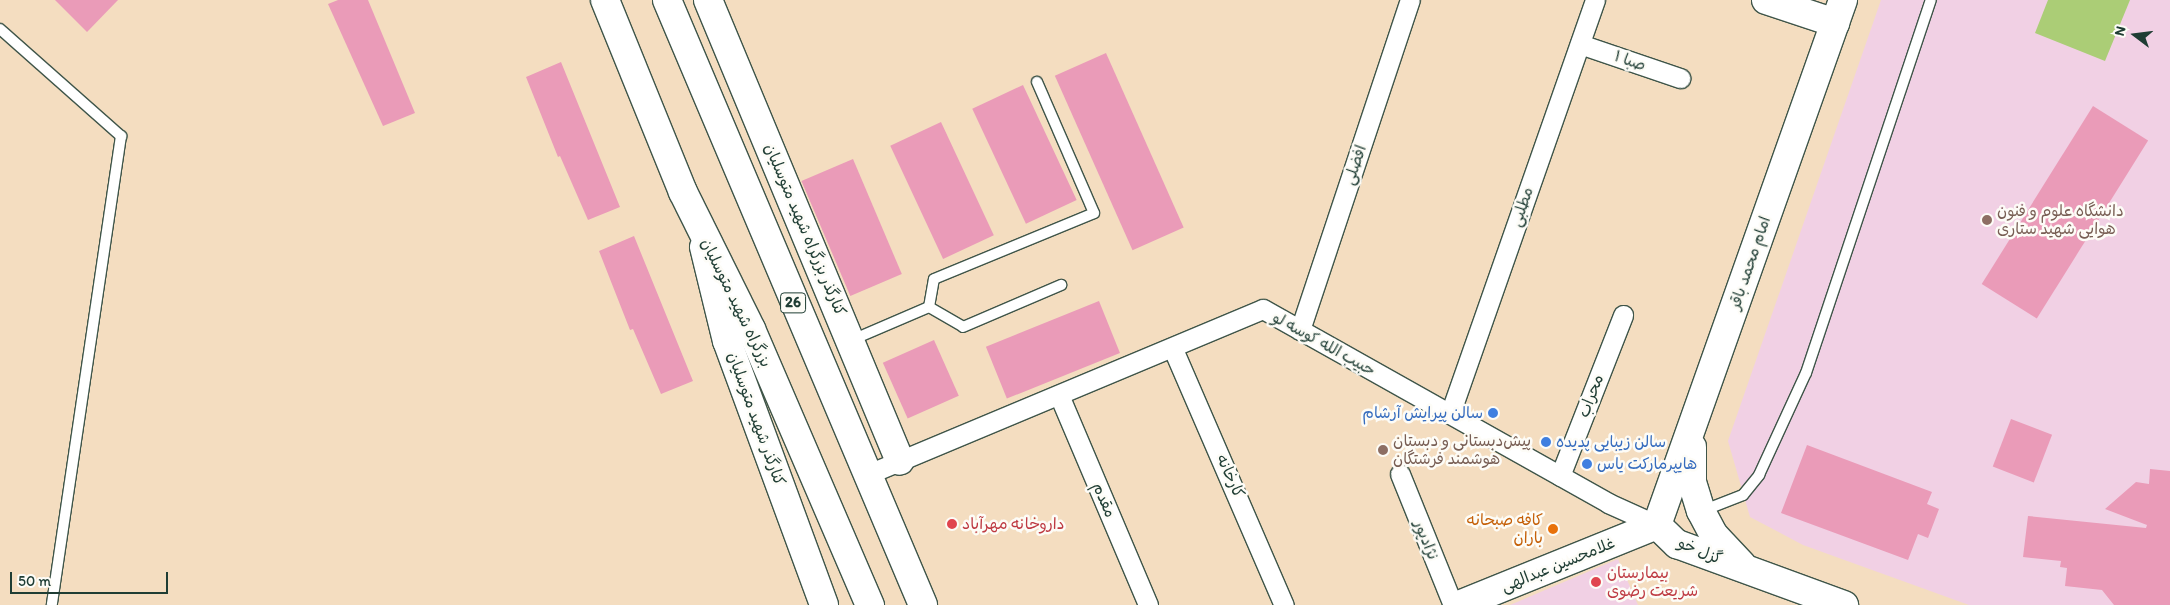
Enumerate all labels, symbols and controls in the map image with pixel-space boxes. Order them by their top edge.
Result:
north arrow [2110,10,2160,60]
text: N [2111,24,2129,38]
street label: صبا ۱ [1612,47,1648,75]
street label: کنارگذر بزرگراه شهید متوسلیان [760,141,850,319]
street label: افضلی [1339,143,1371,187]
street label: مطلبی [1506,185,1538,229]
place label: دانشگاه علوم و فنون هوایی شهید ستاری [1997,201,2124,239]
street label: امام محمد باقر [1725,214,1775,312]
marker: دانشگاه علوم و فنون هوایی شهید ستاری [1981,214,1993,226]
street label: بزرگراه شهید متوسلیان [696,235,776,371]
road number: 26 [779,290,807,316]
street label: حبیب الله کوسه لو [1269,308,1379,380]
street label: کنارگذر شهید متوسلیان [723,350,789,488]
street label: محراب [1574,372,1608,420]
place label: سالن پیرایش آرشام [1362,403,1483,423]
marker: سالن پیرایش آرشام [1487,407,1499,419]
place label: پیش‌دبستانی و دبستان هوشمند فرشتگان [1393,431,1531,469]
place label: سالن زیبایی پدیده [1556,432,1666,452]
marker: سالن زیبایی پدیده [1540,436,1552,448]
marker: پیش‌دبستانی و دبستان هوشمند فرشتگان [1377,444,1389,456]
street label: کارخانه [1212,451,1248,501]
place label: هایپرمارکت یاس [1597,454,1697,474]
marker: هایپرمارکت یاس [1581,458,1593,470]
street label: مقدم [1088,480,1120,520]
place label: کافه صبحانه باران [1466,510,1543,548]
place label: داروخانه مهرآباد [962,514,1064,534]
street label: نژادپور [1409,517,1443,563]
marker: داروخانه مهرآباد [946,518,958,530]
marker: کافه صبحانه باران [1547,523,1559,535]
street label: غلامحسین عبدالهی [1498,533,1618,597]
street label: گزل خو [1675,533,1725,569]
scale bar [12,562,170,594]
place label: بیمارستان شریعت رضوی [1607,563,1698,601]
text: 50 m [18,572,51,590]
marker: بیمارستان شریعت رضوی [1589,575,1603,589]

